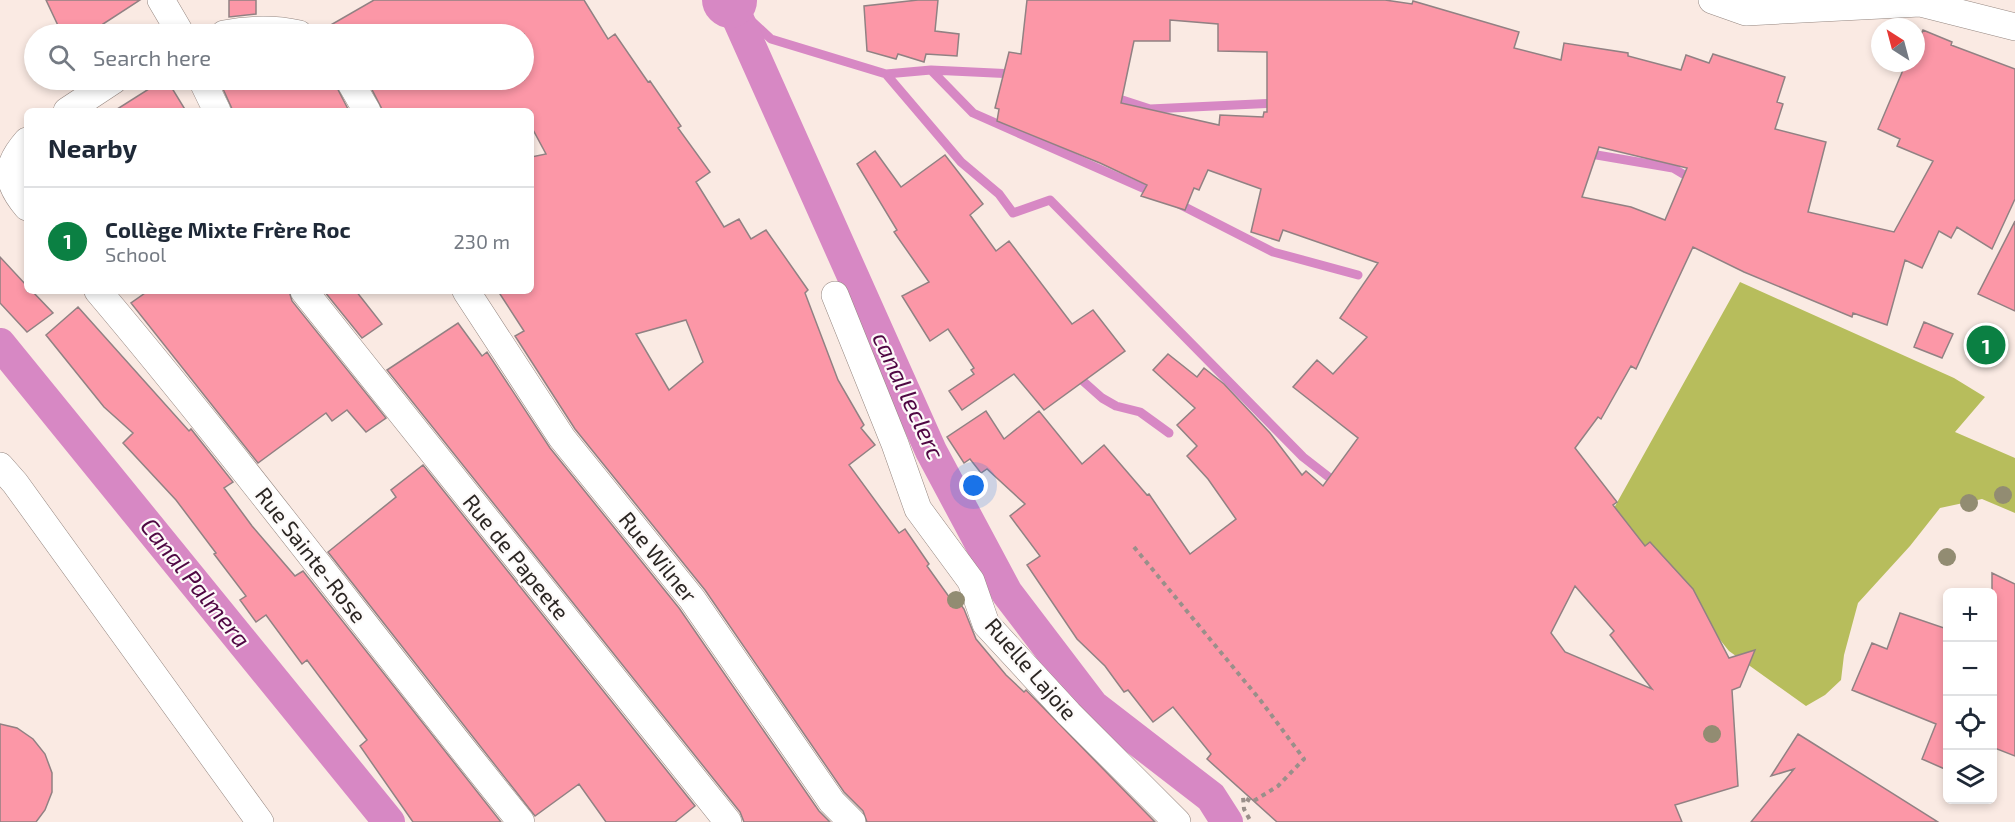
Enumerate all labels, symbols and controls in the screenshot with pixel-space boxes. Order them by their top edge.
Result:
north arrow [1871,18,1925,72]
search box [24,24,534,90]
icon: search [45,41,78,74]
text: Search here [93,44,211,70]
text: Nearby [48,132,137,163]
text: Collège Mixte Frère Roc [105,216,351,242]
text: 1 [63,229,72,253]
text: 230 m [454,229,510,253]
text: School [105,242,166,266]
pin: 1 [1966,322,2006,368]
water label: canal leclerc [867,327,952,464]
your location [959,471,988,500]
street label: Rue Sainte-Rose [251,482,373,627]
street label: Rue de Papeete [458,488,575,624]
street label: Rue Wilner [614,506,703,607]
water label: Canal Palmera [135,511,257,653]
map controls [1943,588,1997,804]
button: + [1943,588,1997,642]
street label: Ruelle Lajoie [980,612,1083,725]
button: − [1943,642,1997,696]
button: locate [1943,696,1997,750]
button: layers [1943,750,1997,804]

